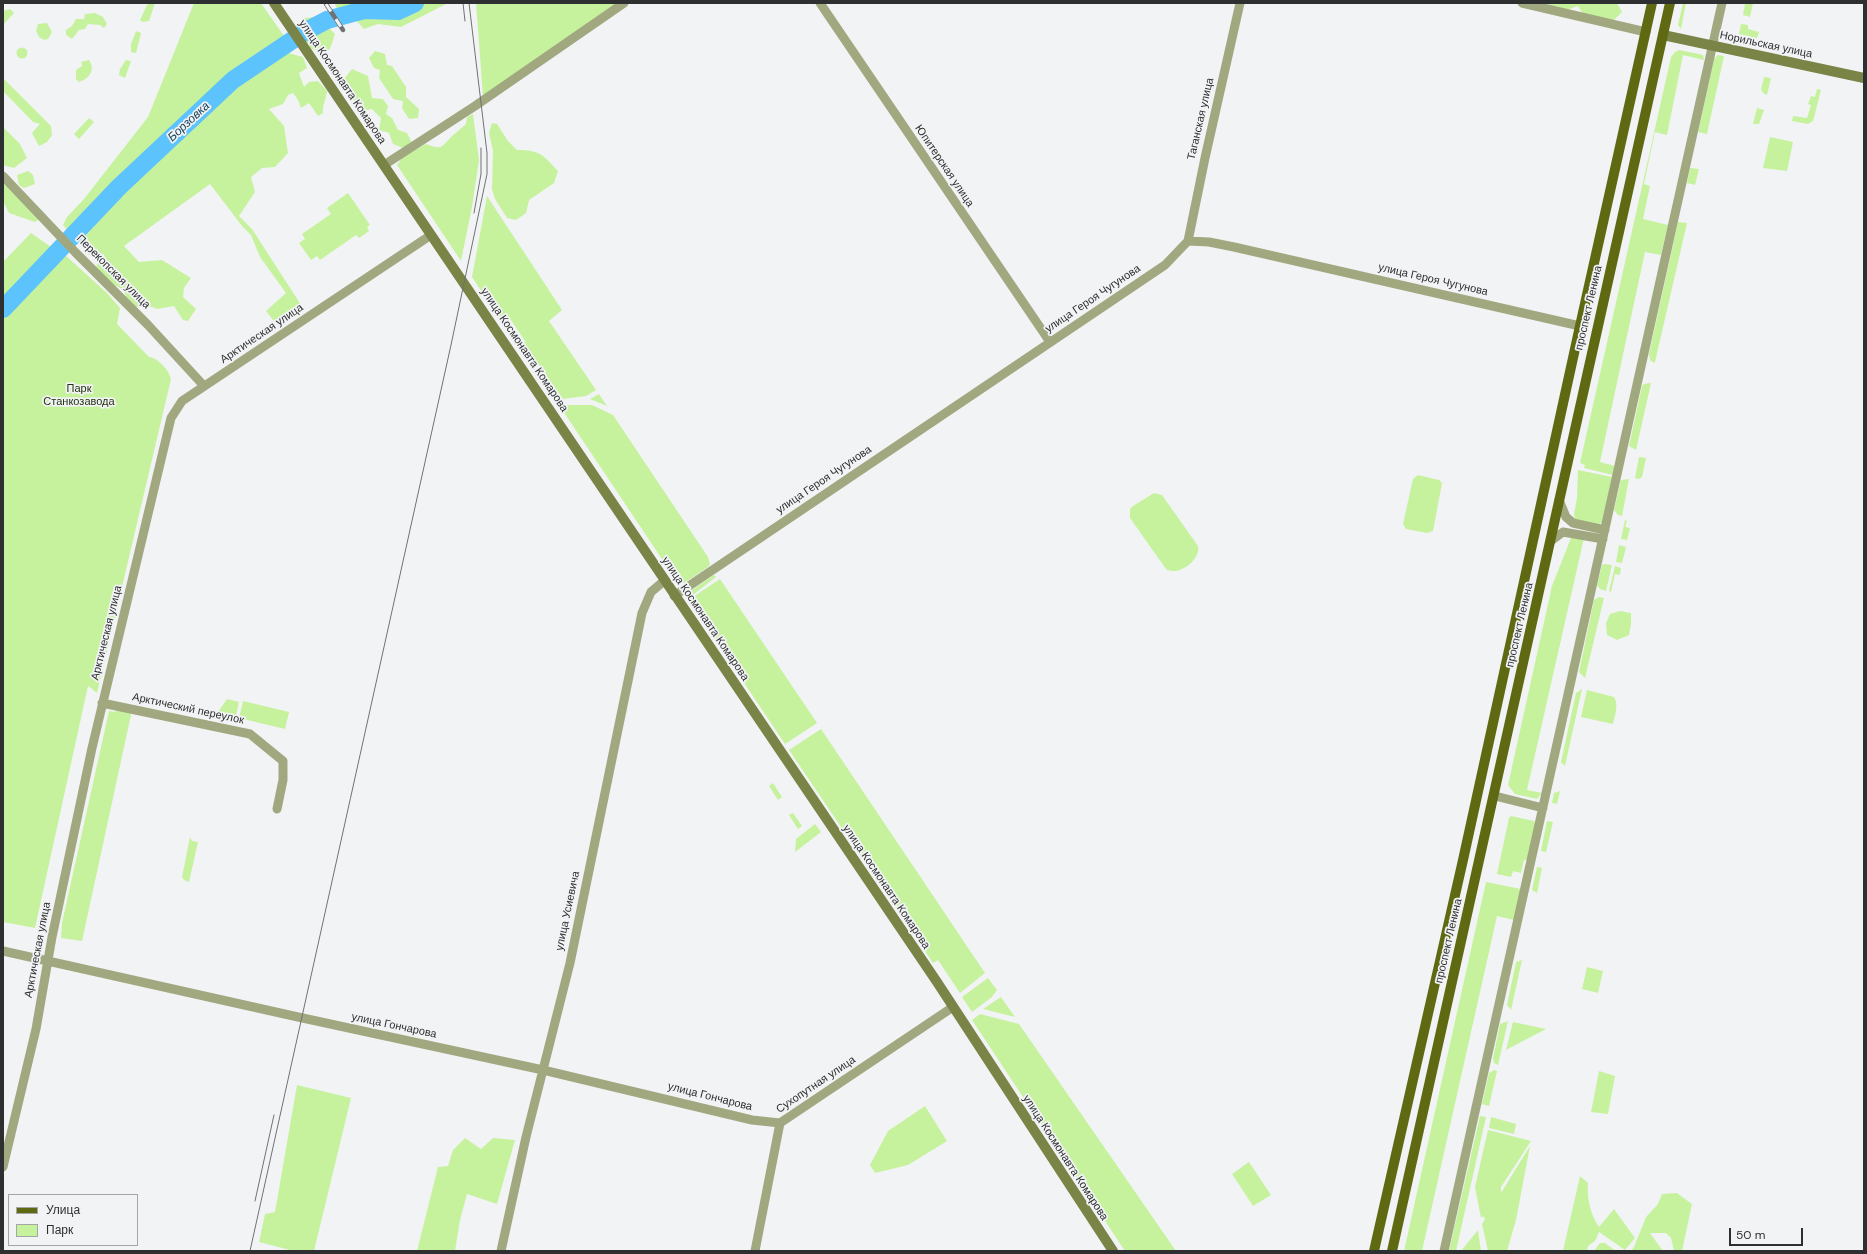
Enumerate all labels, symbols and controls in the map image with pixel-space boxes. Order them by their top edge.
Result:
street label: улица Космонавта Комарова [295,17,389,147]
street label: Норильская улица [1719,29,1813,61]
street label: Таганская улица [1185,77,1217,161]
water label: Борзовка [165,99,213,145]
street label: Юпитерская улица [912,122,976,210]
street label: Перекопская улица [73,232,153,312]
street label: улица Героя Чугунова [1377,261,1489,299]
street label: улица Героя Чугунова [1043,262,1143,336]
street label: проспект Ленина [1573,264,1605,352]
street label: улица Космонавта Комарова [477,285,571,415]
street label: Арктическая улица [218,301,306,367]
park label: Парк Станкозавода [43,382,115,408]
street label: улица Героя Чугунова [774,443,874,517]
street label: улица Космонавта Комарова [658,554,752,684]
street label: проспект Ленина [1504,581,1536,669]
street label: Арктическая улица [89,584,125,682]
street label: Арктический переулок [131,691,245,727]
street label: улица Космонавта Комарова [839,822,933,952]
street label: улица Усиевича [553,870,583,952]
street label: проспект Ленина [1433,897,1465,985]
street label: Арктическая улица [22,901,54,999]
street label: улица Гончарова [350,1011,438,1041]
street label: Сухопутная улица [774,1054,858,1116]
street label: улица Гончарова [666,1080,754,1114]
street label: улица Космонавта Комарова [1019,1093,1111,1223]
legend [8,1194,138,1246]
text: Улица [46,1202,80,1218]
scale bar [1731,1220,1805,1246]
text: Парк [46,1222,73,1238]
text: 50 m [1736,1227,1765,1243]

